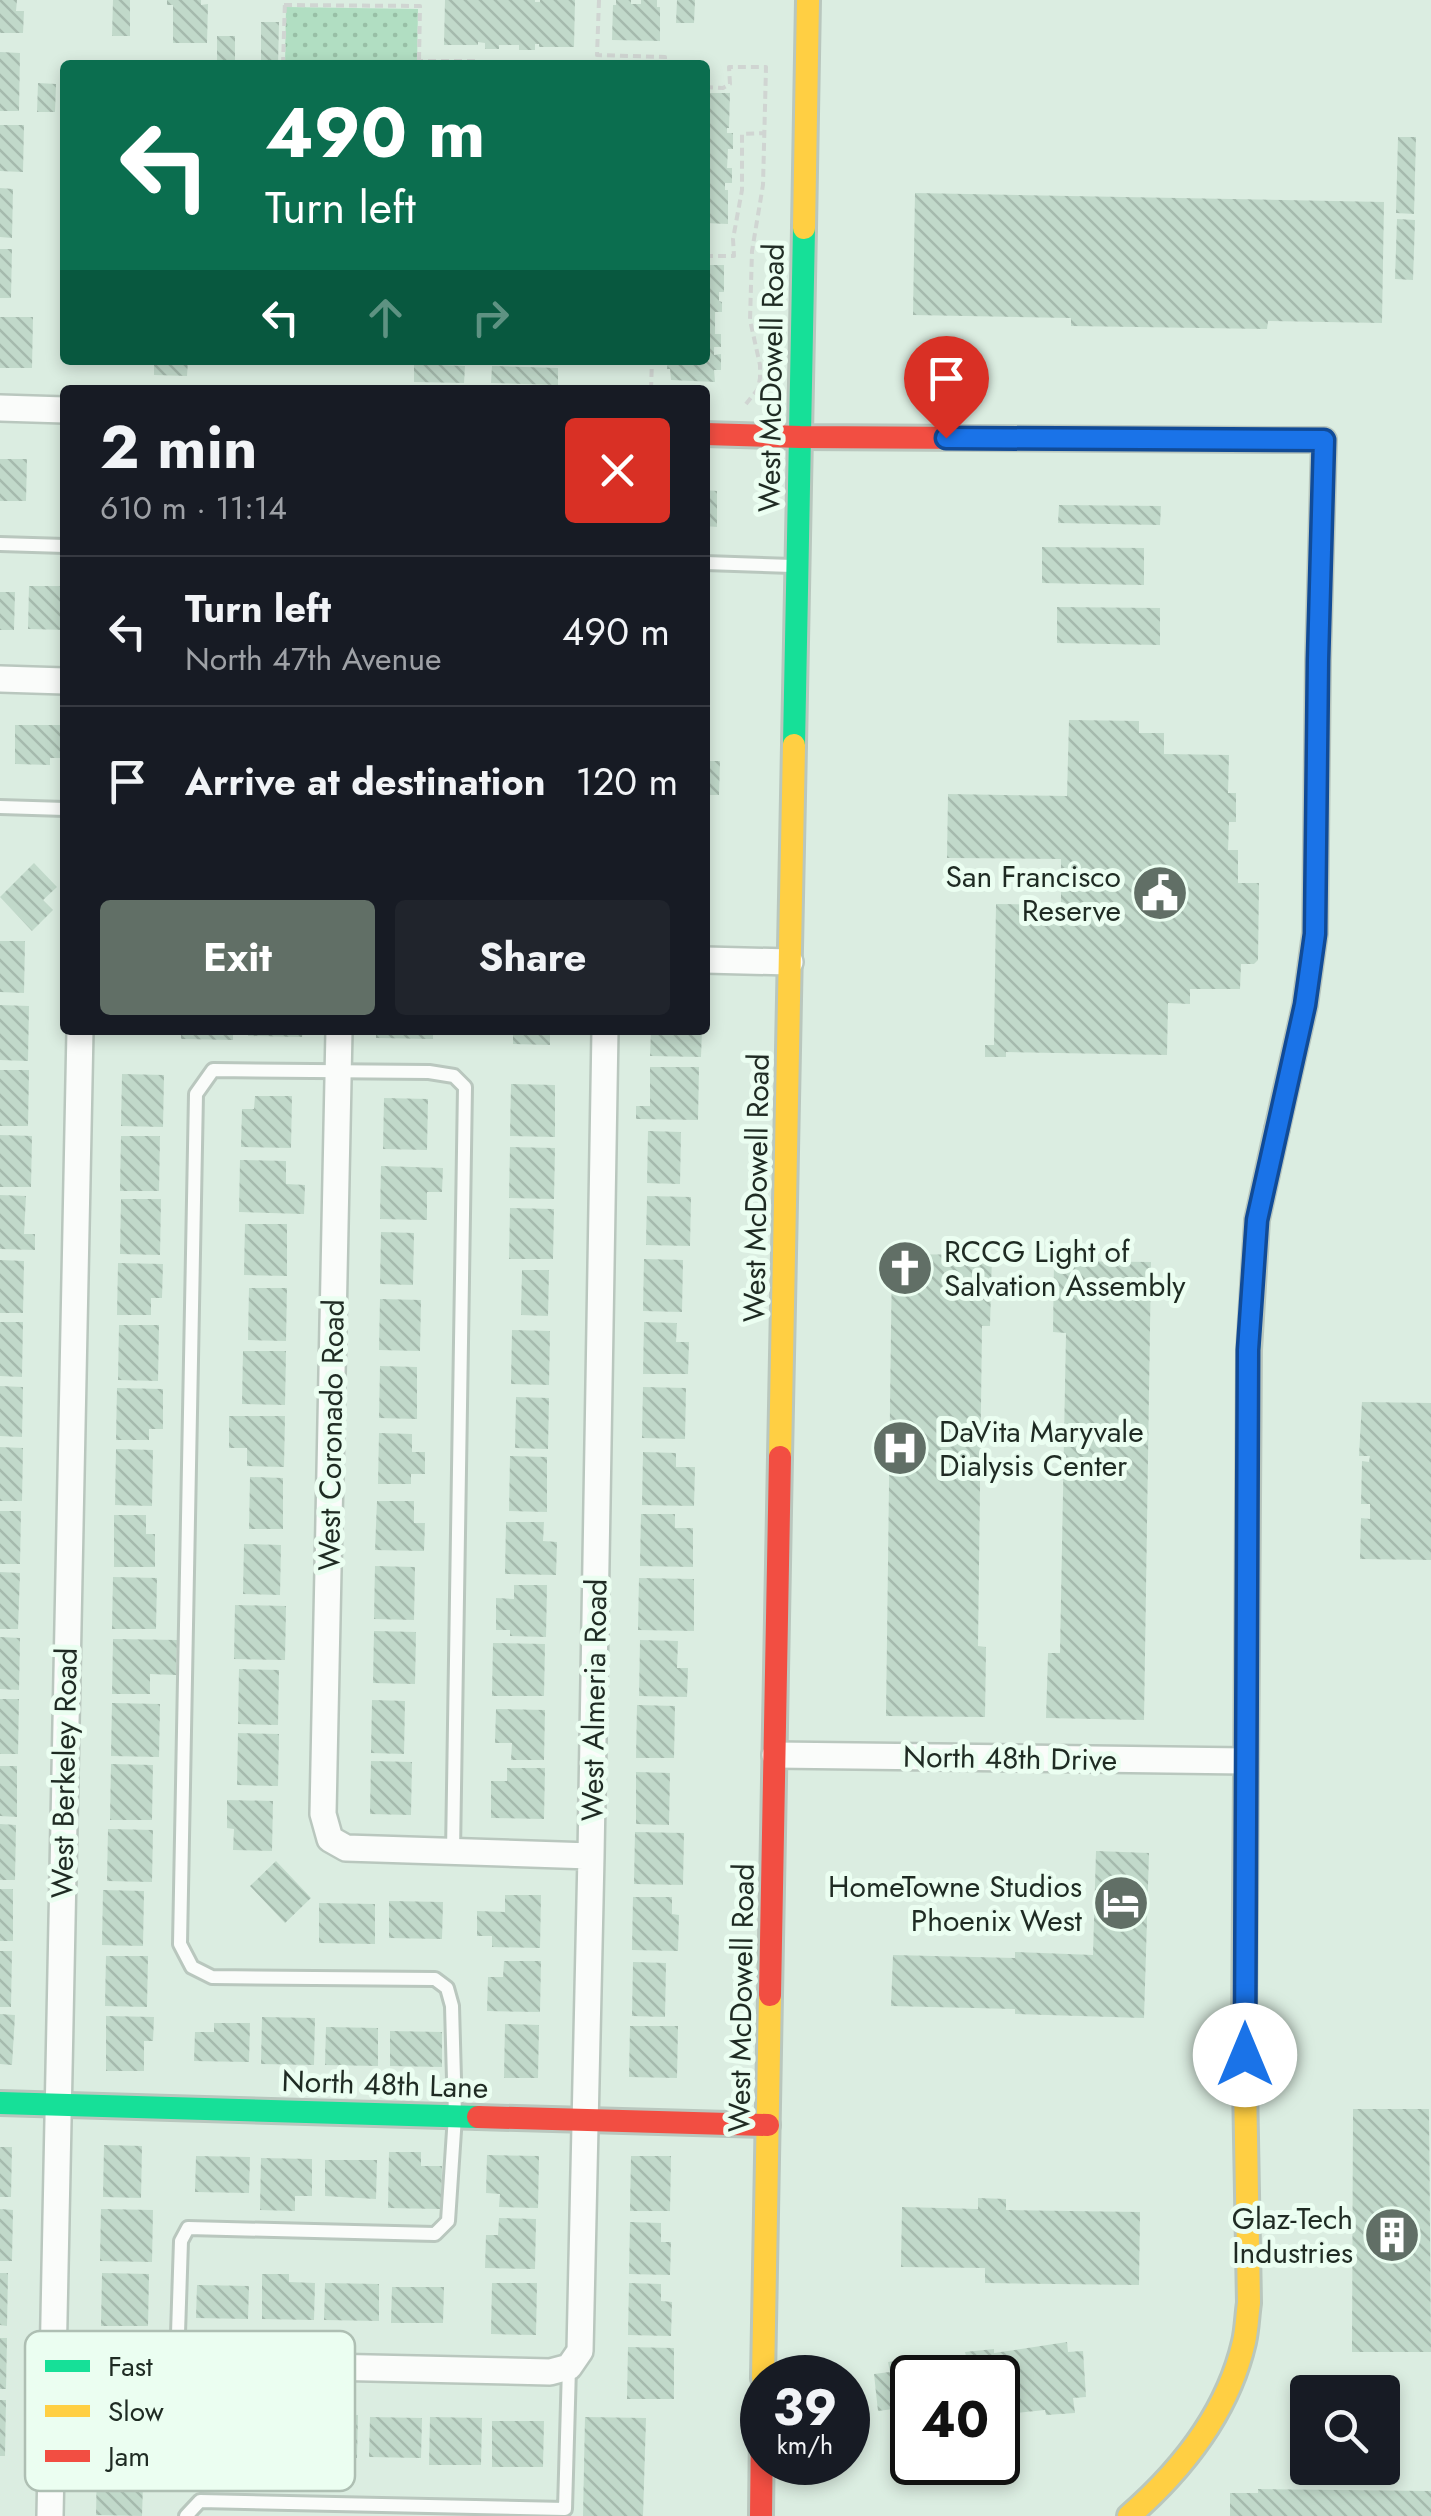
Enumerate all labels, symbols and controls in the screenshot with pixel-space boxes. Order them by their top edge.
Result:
text: 490 m [265,82,485,183]
icon: left [100,100,230,230]
text: Turn left [265,175,416,240]
street label: West McDowell Road [747,243,795,513]
icon: left [253,290,308,345]
icon: ahead [358,290,413,345]
icon: right [463,290,518,345]
pin [904,336,989,439]
icon: arrive [919,351,974,406]
text: 2 min [100,404,258,491]
button: close [565,418,670,523]
text: 610 m · 11:14 [100,485,287,531]
text: Turn left [185,581,331,636]
icon: left [100,604,155,659]
text: 490 m [562,604,670,659]
text: North 47th Avenue [185,636,442,682]
icon: arrive [100,754,155,809]
text: Arrive at destination [185,754,546,809]
text: 120 m [576,754,678,809]
place label: San Francisco Reserve [946,855,1121,932]
public building icon: San Francisco Reserve [1130,863,1190,923]
button: Exit [100,900,375,1015]
button: Share [395,900,670,1015]
street label: West McDowell Road [732,1053,780,1323]
place label: RCCG Light of Salvation Assembly [944,1230,1186,1307]
church icon: RCCG Light of Salvation Assembly [875,1238,935,1298]
street label: West Coronado Road [307,1299,355,1571]
place label: DaVita Maryvale Dialysis Center [939,1410,1144,1487]
hospital icon: DaVita Maryvale Dialysis Center [870,1418,930,1478]
street label: West Almeria Road [570,1578,618,1822]
street label: West Berkeley Road [40,1647,88,1899]
street label: North 48th Drive [902,1735,1118,1781]
street label: West McDowell Road [717,1863,765,2133]
place label: HomeTowne Studios Phoenix West [828,1865,1083,1942]
hotel icon: HomeTowne Studios Phoenix West [1091,1873,1151,1933]
position arrow [1193,2003,1297,2107]
street label: North 48th Lane [281,2059,489,2109]
place label: Glaz-Tech Industries [1232,2197,1353,2274]
building icon: Glaz-Tech Industries [1362,2205,1422,2265]
legend [25,2331,355,2491]
text: Fast [108,2346,153,2387]
speed limit sign: 40 [890,2355,1020,2485]
text: 39 [773,2371,837,2444]
map controls [1290,2375,1400,2485]
button: search [1290,2375,1400,2485]
text: Slow [108,2391,164,2432]
text: km/h [777,2427,833,2463]
text: Jam [104,2436,150,2477]

